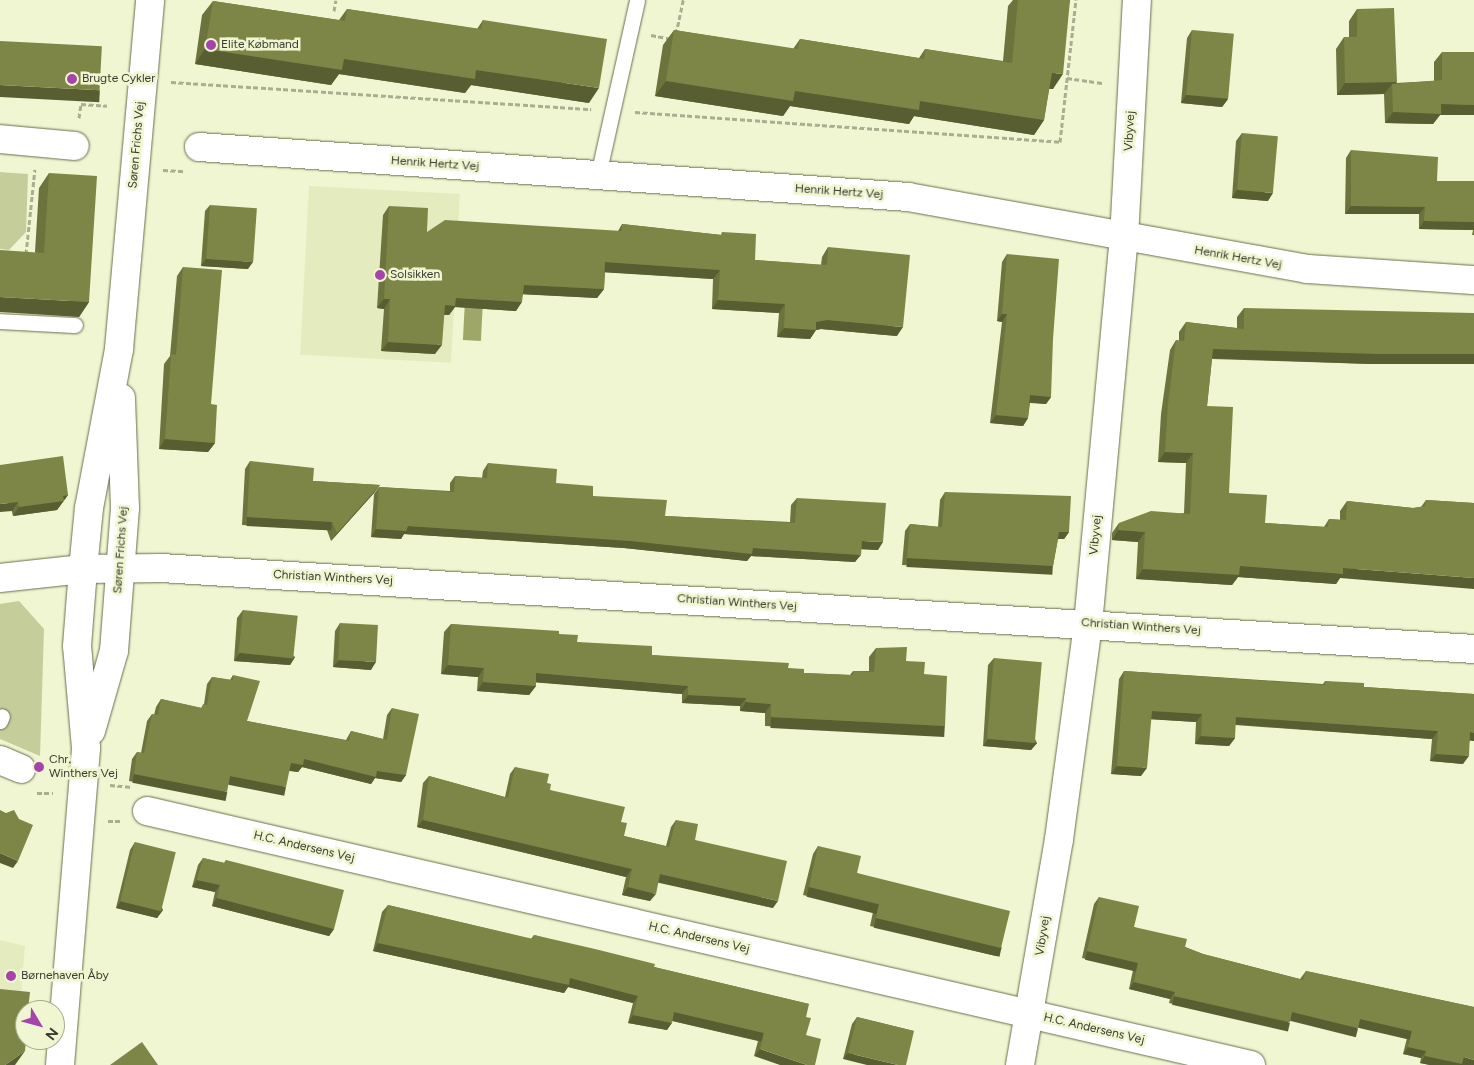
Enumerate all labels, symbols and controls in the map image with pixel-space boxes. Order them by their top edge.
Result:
place label: Elite Købmand [221,38,299,52]
marker: Elite Købmand [205,39,217,51]
place label: Brugte Cykler [82,72,155,86]
marker: Brugte Cykler [66,73,78,85]
street label: Søren Frichs Vej [126,101,148,189]
street label: Vibyvej [1122,111,1138,151]
street label: Henrik Hertz Vej [390,154,480,174]
street label: Henrik Hertz Vej [794,182,884,202]
street label: Henrik Hertz Vej [1193,243,1283,273]
place label: Solsikken [390,268,440,282]
marker: Solsikken [374,269,386,281]
street label: Søren Frichs Vej [111,506,131,594]
street label: Vibyvej [1087,514,1105,556]
street label: Christian Winthers Vej [273,568,393,588]
street label: Christian Winthers Vej [677,592,797,614]
street label: Christian Winthers Vej [1081,616,1201,638]
place label: Chr. Winthers Vej [49,753,118,781]
marker: Chr. Winthers Vej [33,761,45,773]
street label: H.C. Andersens Vej [252,828,356,866]
street label: Vibyvej [1033,915,1053,957]
street label: H.C. Andersens Vej [647,919,751,957]
place label: Børnehaven Åby [21,969,109,983]
marker: Børnehaven Åby [5,970,17,982]
north arrow [15,1000,65,1050]
street label: H.C. Andersens Vej [1042,1010,1146,1048]
text: N [42,1024,62,1043]

